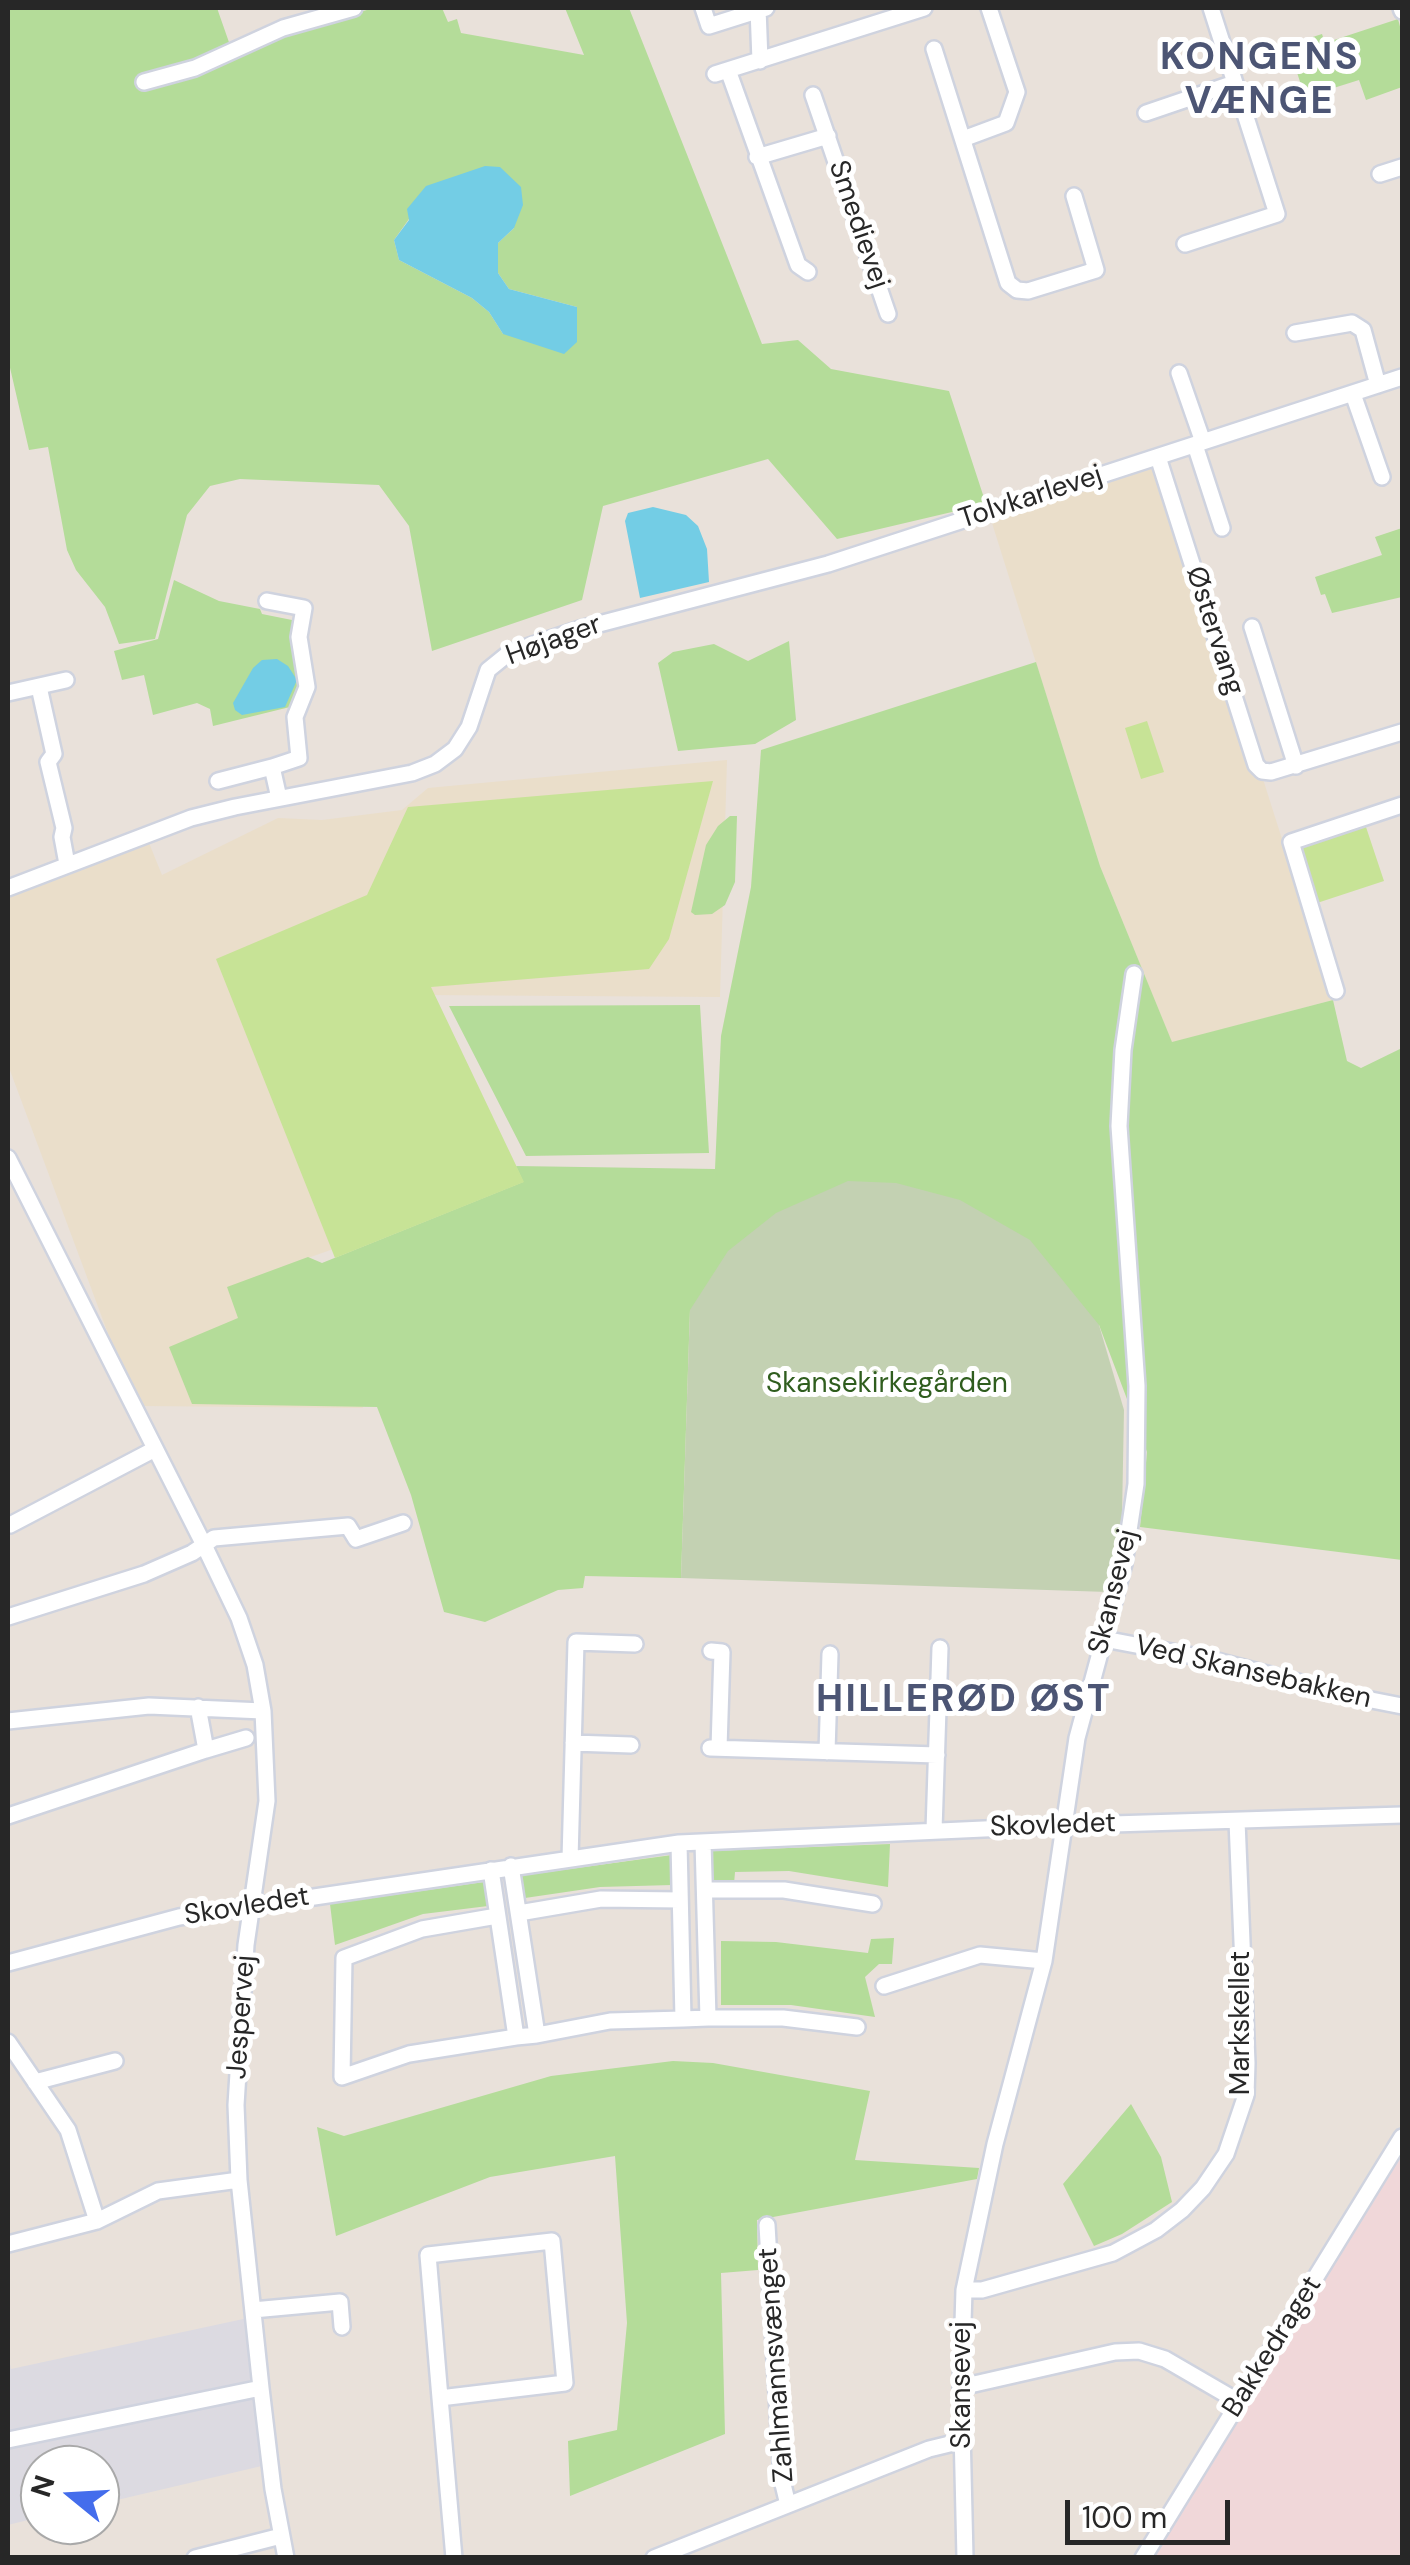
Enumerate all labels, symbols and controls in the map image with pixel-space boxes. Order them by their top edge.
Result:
district label: KONGENS VÆNGE [1160,36,1360,125]
street label: Smedievej [820,156,896,294]
street label: Tolvkarlevej [955,459,1107,537]
street label: Østervang [1177,563,1251,699]
street label: Højager [502,608,606,674]
park label: Skansekirkegården [766,1368,1008,1402]
street label: Skansevej [1082,1526,1146,1658]
street label: Ved Skansebakken [1132,1629,1374,1717]
district label: HILLERØD ØST [816,1678,1112,1724]
street label: Skovledet [989,1807,1117,1845]
street label: Skovledet [182,1881,312,1933]
street label: Markskellet [1225,1951,1259,2095]
street label: Jespervej [221,1954,263,2080]
street label: Zahlmannsvænget [752,2246,802,2484]
street label: Bakkedraget [1216,2270,1330,2424]
street label: Skansevej [946,2321,980,2449]
north arrow [20,2445,120,2545]
text: N [22,2471,64,2502]
scale bar [1070,2480,1235,2542]
text: 100 m [1082,2498,1167,2537]

